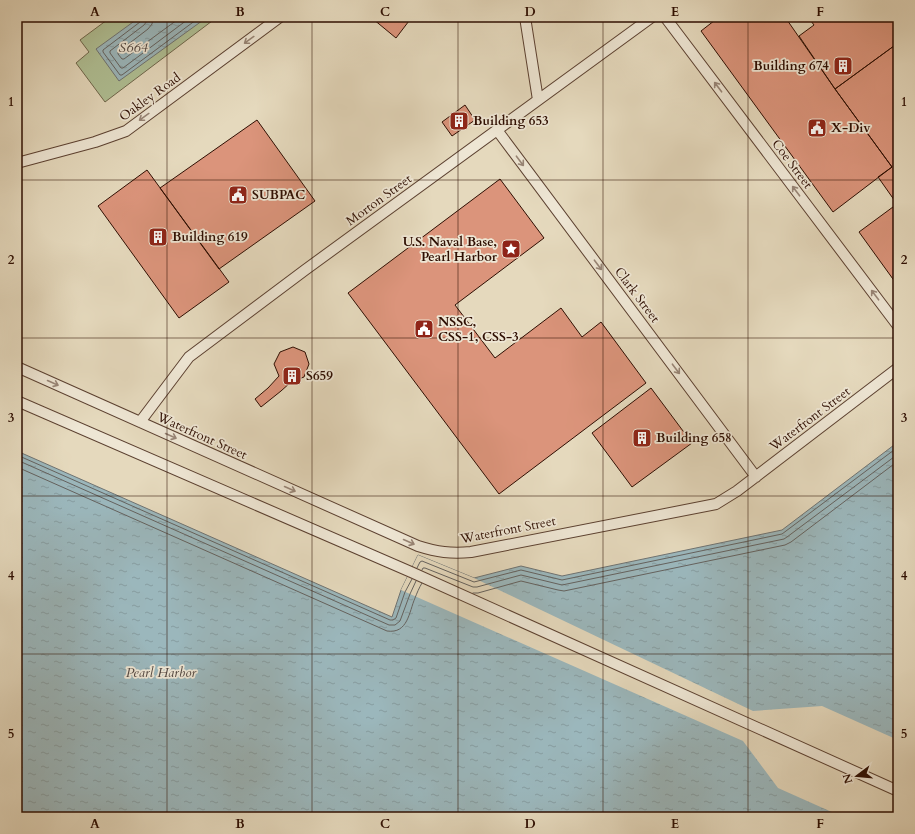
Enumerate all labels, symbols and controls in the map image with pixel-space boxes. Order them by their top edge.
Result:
text: A [90,3,100,21]
text: B [235,3,245,21]
text: C [380,3,390,21]
text: D [524,3,536,21]
text: E [671,3,679,21]
text: F [816,3,824,21]
one-way arrow [243,36,254,44]
water label: S664 [118,38,148,57]
building icon: Building 674 [832,55,854,77]
place label: Building 674 [753,57,829,75]
street label: Oakley Road [116,69,184,125]
one-way arrow [714,82,722,93]
text: 1 [8,93,14,111]
text: 1 [901,93,907,111]
building icon: Building 653 [448,110,470,132]
place label: Building 653 [473,112,549,130]
one-way arrow [139,113,150,122]
public building icon: X-Div [806,117,828,139]
place label: X-Div [831,119,871,137]
street label: Coe Street [767,136,817,192]
one-way arrow [516,155,524,166]
street label: Morton Street [342,170,416,230]
public building icon: SUBPAC [227,184,249,206]
place label: SUBPAC [252,186,305,204]
one-way arrow [792,186,800,197]
building icon: Building 619 [147,226,169,248]
place label: Building 619 [172,228,248,246]
place label: U.S. Naval Base, Pearl Harbor [403,233,498,266]
place icon: U.S. Naval Base, Pearl Harbor [500,238,522,260]
text: 2 [8,251,15,269]
text: 2 [901,251,908,269]
one-way arrow [594,260,602,271]
street label: Clark Street [610,263,664,327]
one-way arrow [870,289,879,300]
place label: NSSC, CSS-1, CSS-3 [438,313,519,346]
public building icon: NSSC, CSS-1, CSS-3 [413,318,435,340]
one-way arrow [671,364,680,375]
building icon: S659 [281,365,303,387]
place label: S659 [306,367,333,385]
one-way arrow [46,380,58,387]
street label: Waterfront Street [765,383,854,456]
street label: Waterfront Street [153,408,250,464]
text: 3 [8,409,15,427]
text: 3 [901,409,908,427]
building icon: Building 658 [631,427,653,449]
place label: Building 658 [656,429,732,447]
one-way arrow [165,433,177,440]
one-way arrow [284,486,296,493]
street label: Waterfront Street [458,512,557,548]
one-way arrow [402,538,414,546]
text: 4 [8,567,15,585]
text: 4 [901,567,908,585]
water label: Pearl Harbor [126,663,197,682]
text: 5 [8,725,14,743]
text: 5 [901,725,907,743]
north arrow [837,756,877,796]
text: N [839,772,856,785]
text: A [90,815,100,833]
text: B [235,815,245,833]
text: C [380,815,390,833]
text: D [524,815,536,833]
text: E [671,815,679,833]
text: F [816,815,824,833]

